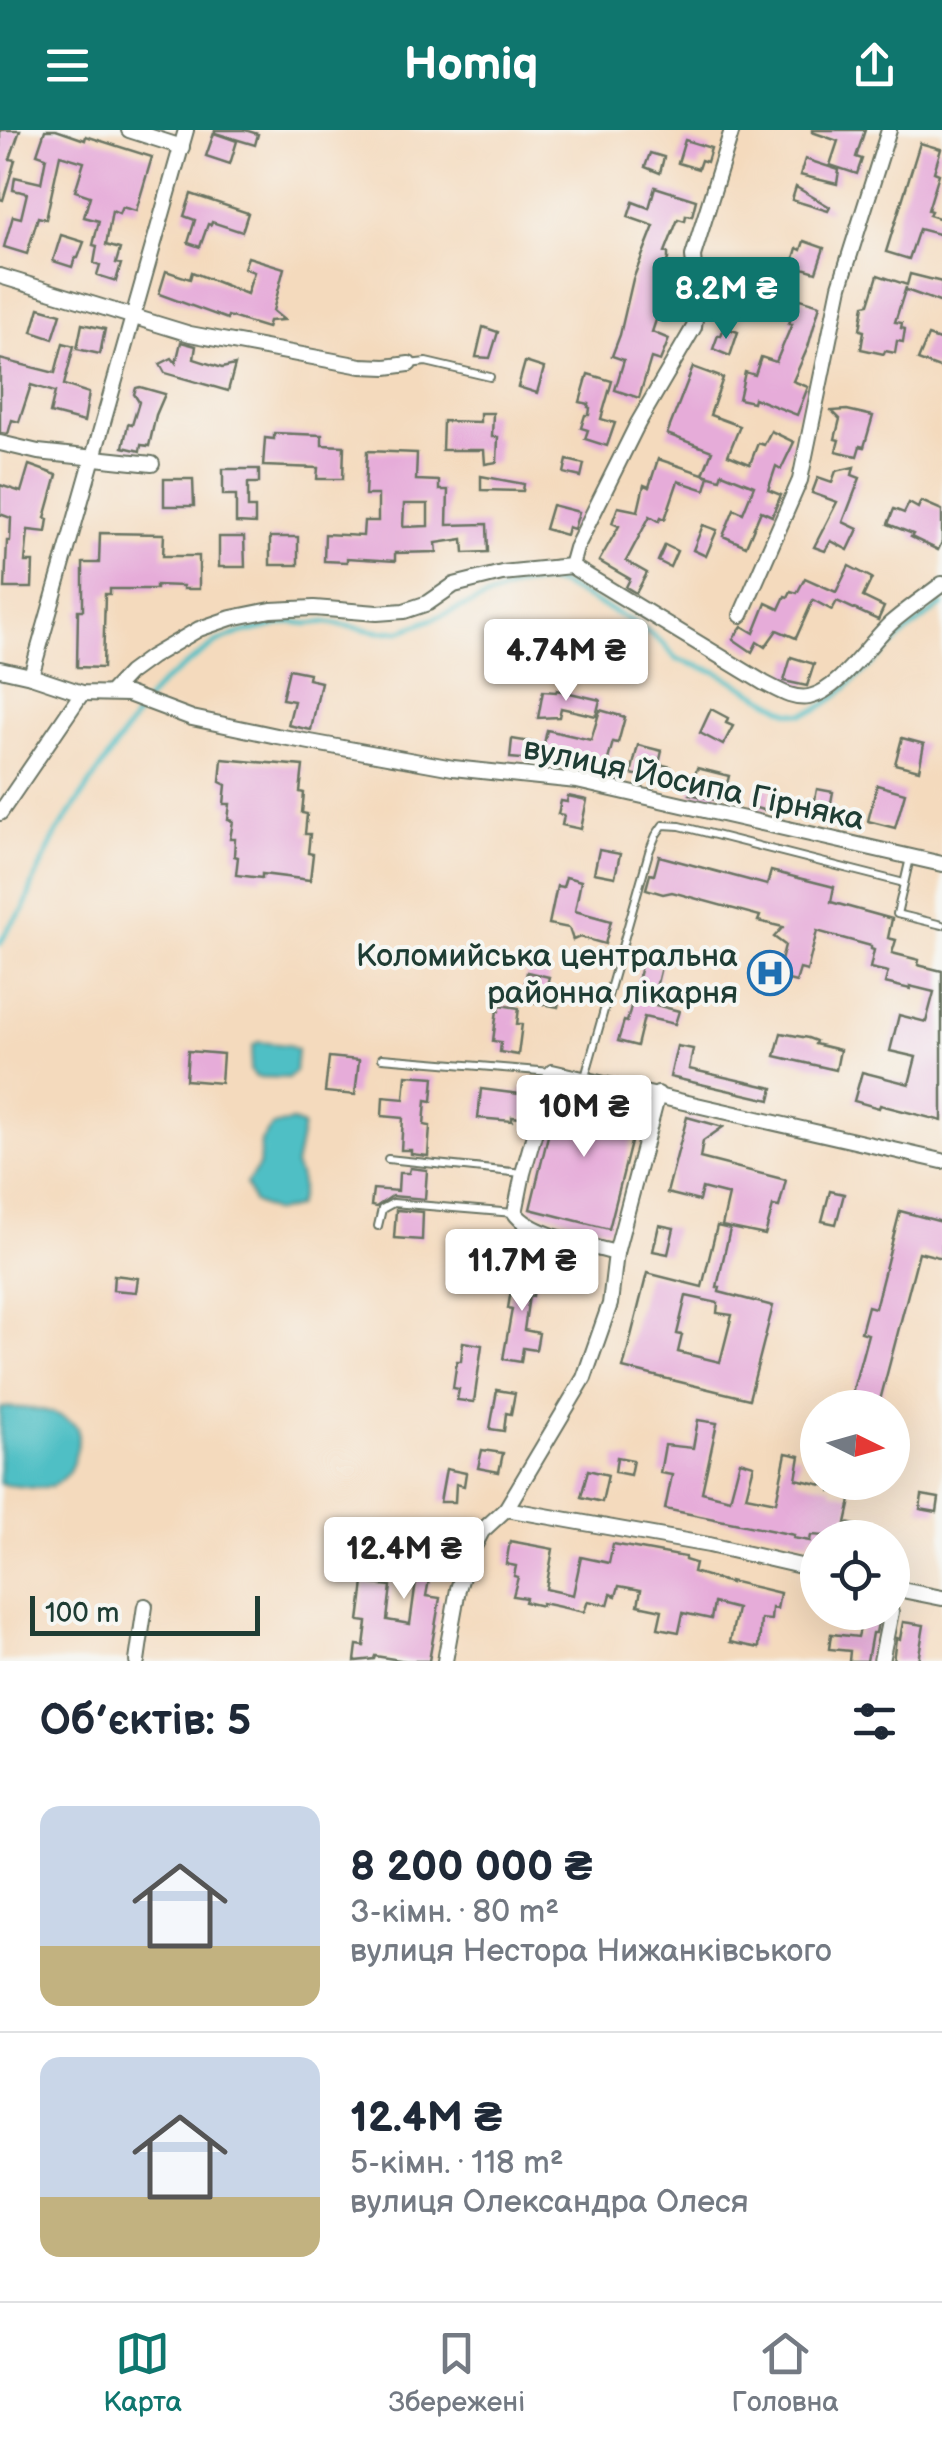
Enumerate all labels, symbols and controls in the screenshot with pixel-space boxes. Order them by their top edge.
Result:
icon: menu [40,38,95,93]
text: Homiq [404,38,538,93]
icon: share [847,38,902,93]
pin: 8.2M ₴ [645,257,807,342]
text: 8.2M ₴ [674,270,778,309]
pin: 4.74M ₴ [474,619,658,704]
text: 4.74M ₴ [506,632,626,671]
street label: вулиця Йосипа Гірняка [520,729,868,840]
place label: Коломийська центральна районна лікарня [356,937,738,1013]
hospital icon: Коломийська центральна районна лікарня [747,950,793,996]
pin: 10M ₴ [514,1075,654,1160]
text: 10M ₴ [539,1088,629,1127]
pin: 11.7M ₴ [430,1229,614,1314]
text: 11.7M ₴ [467,1242,577,1281]
north arrow [800,1390,910,1500]
map controls [800,1390,910,1630]
pin: 12.4M ₴ [312,1517,496,1602]
button: locate [800,1520,910,1630]
text: 12.4M ₴ [346,1530,462,1569]
scale bar [30,1591,260,1636]
text: 100 m [45,1597,119,1630]
icon: filters [847,1694,902,1749]
text: Об’єктів: 5 [40,1696,251,1747]
text: 8 200 000 ₴ [350,1842,593,1893]
icon: home [120,1846,240,1966]
text: 3-кімн. · 80 m² [350,1893,559,1932]
text: вулиця Нестора Нижанківського [350,1932,832,1971]
text: 12.4M ₴ [350,2093,502,2144]
icon: home [120,2097,240,2217]
text: 5-кімн. · 118 m² [350,2144,564,2183]
text: вулиця Олександра Олеся [350,2183,749,2222]
tab: Карта [103,2326,182,2419]
tab: Збережені [388,2326,525,2419]
tab: Головна [731,2326,839,2419]

